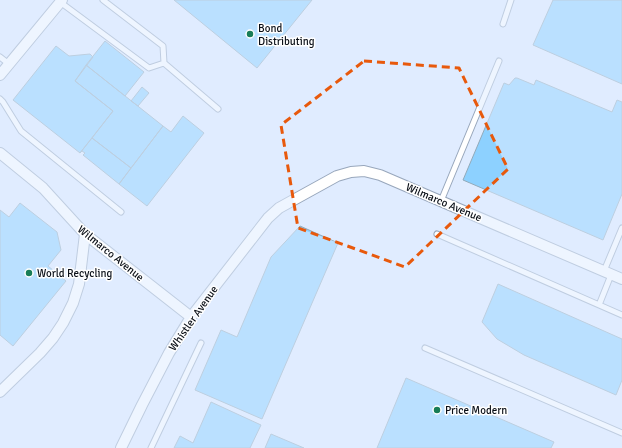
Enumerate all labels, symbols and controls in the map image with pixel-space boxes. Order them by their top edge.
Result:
place label: Bond Distributing [258,22,315,48]
marker: Bond Distributing [245,29,255,39]
street label: Wilmarco Avenue [404,181,484,224]
street label: Wilmarco Avenue [75,223,146,284]
place label: World Recycling [37,267,113,280]
marker: World Recycling [24,268,34,278]
street label: Whistler Avenue [166,283,221,353]
place label: Price Modern [445,404,507,417]
marker: Price Modern [432,405,442,415]

